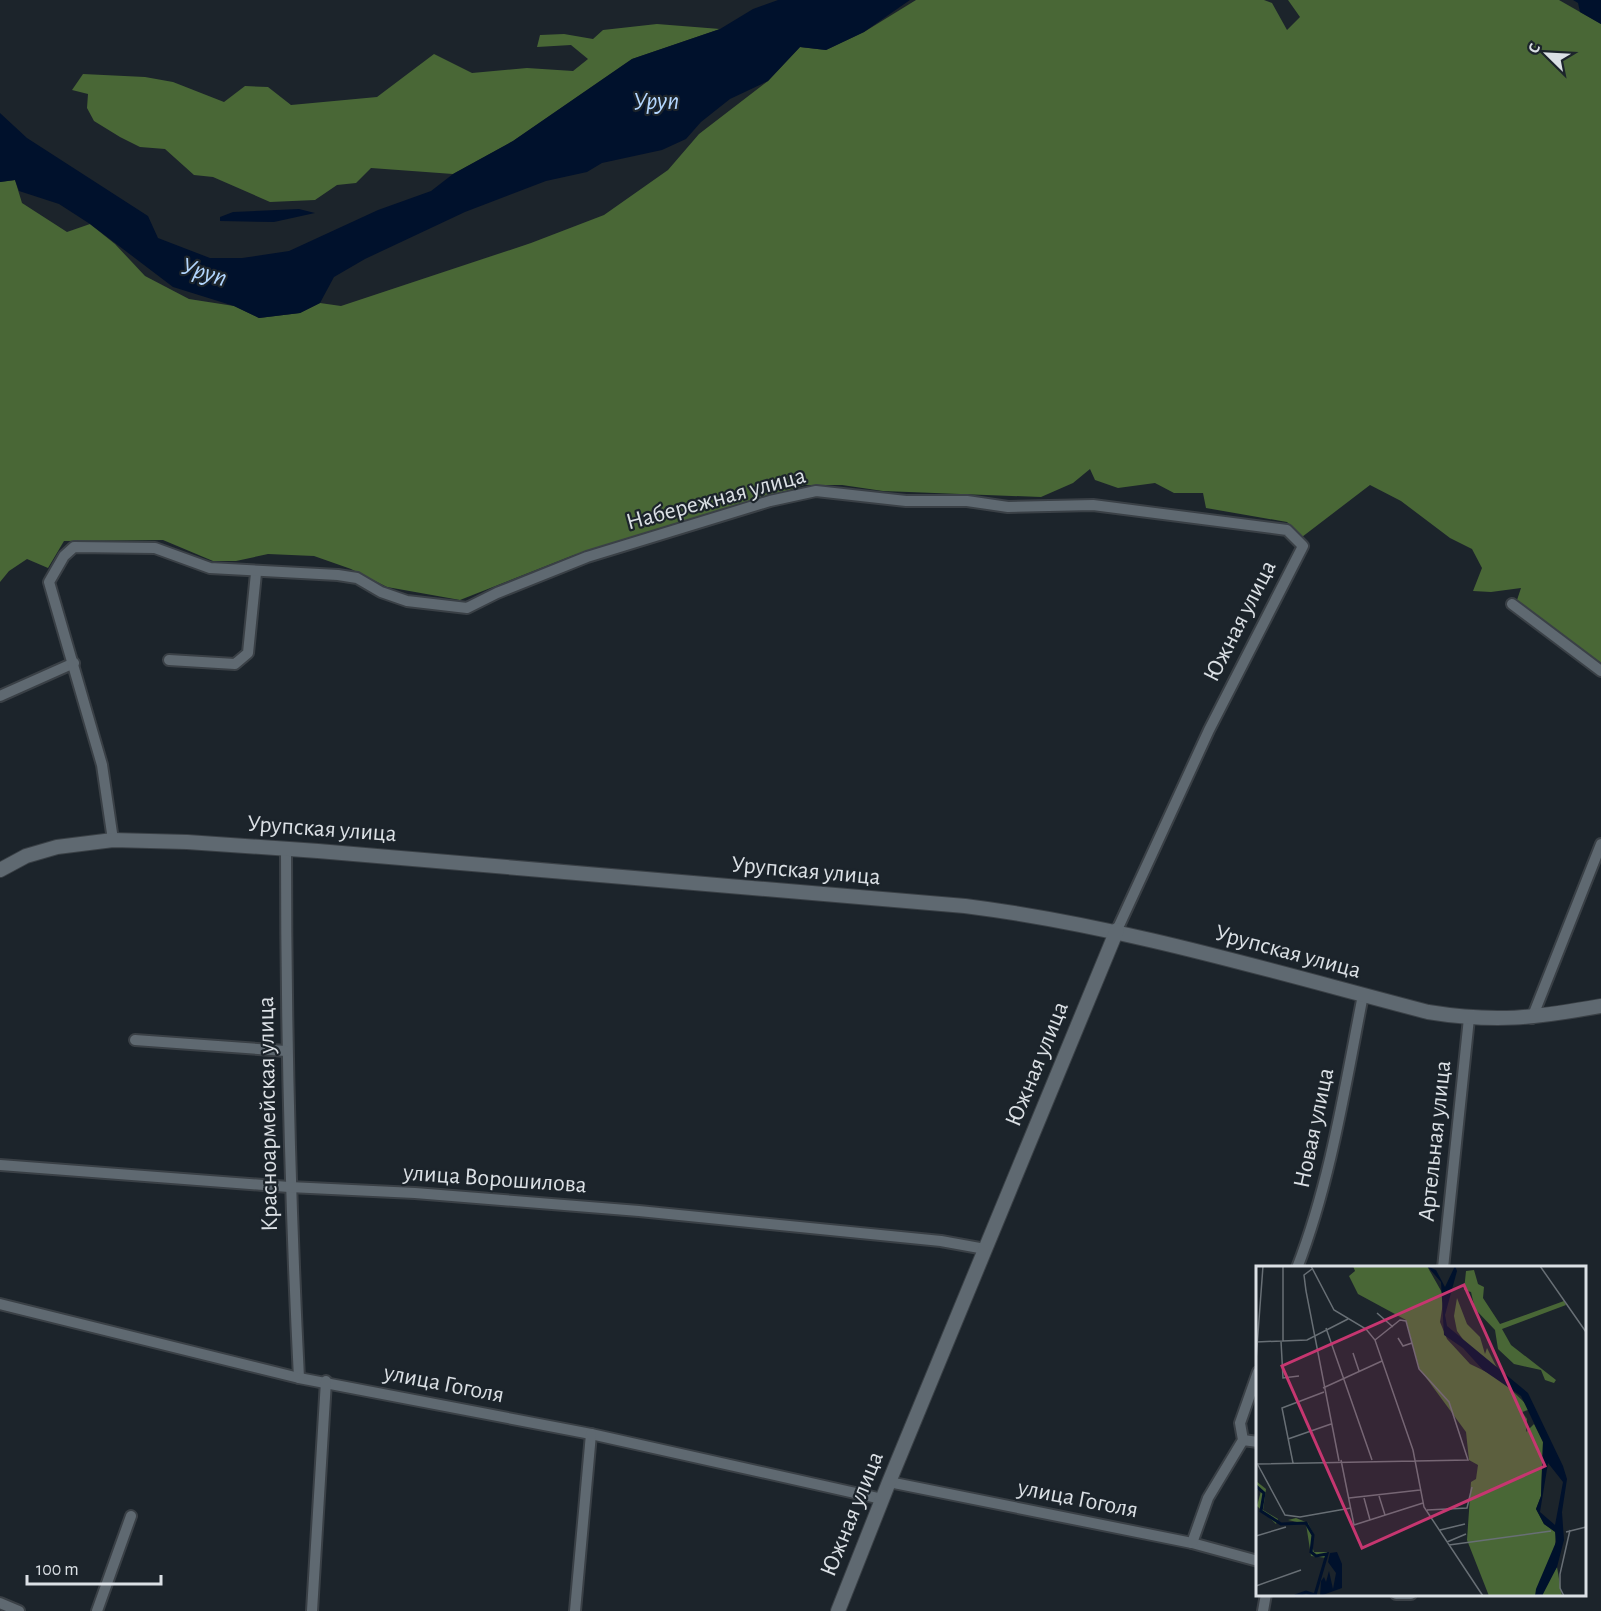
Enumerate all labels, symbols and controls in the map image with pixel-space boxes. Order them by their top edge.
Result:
north arrow [1517,24,1577,84]
text: С [1525,41,1543,56]
water label: Уруп [633,88,679,114]
water label: Уруп [178,253,230,291]
street label: Набережная улица [624,463,808,535]
street label: Южная улица [1199,557,1281,685]
street label: Урупская улица [246,812,398,846]
street label: Урупская улица [730,853,882,889]
street label: Урупская улица [1213,921,1364,983]
street label: Красноармейская улица [254,996,282,1232]
street label: Южная улица [1001,998,1073,1130]
street label: Артельная улица [1415,1059,1455,1223]
street label: Новая улица [1290,1066,1338,1190]
street label: улица Ворошилова [401,1161,588,1197]
inset map [1256,1266,1586,1596]
street label: улица Гоголя [381,1360,506,1407]
street label: Южная улица [816,1448,888,1580]
street label: улица Гоголя [1015,1475,1140,1522]
scale bar [27,1548,160,1586]
text: 100 m [36,1561,79,1579]

